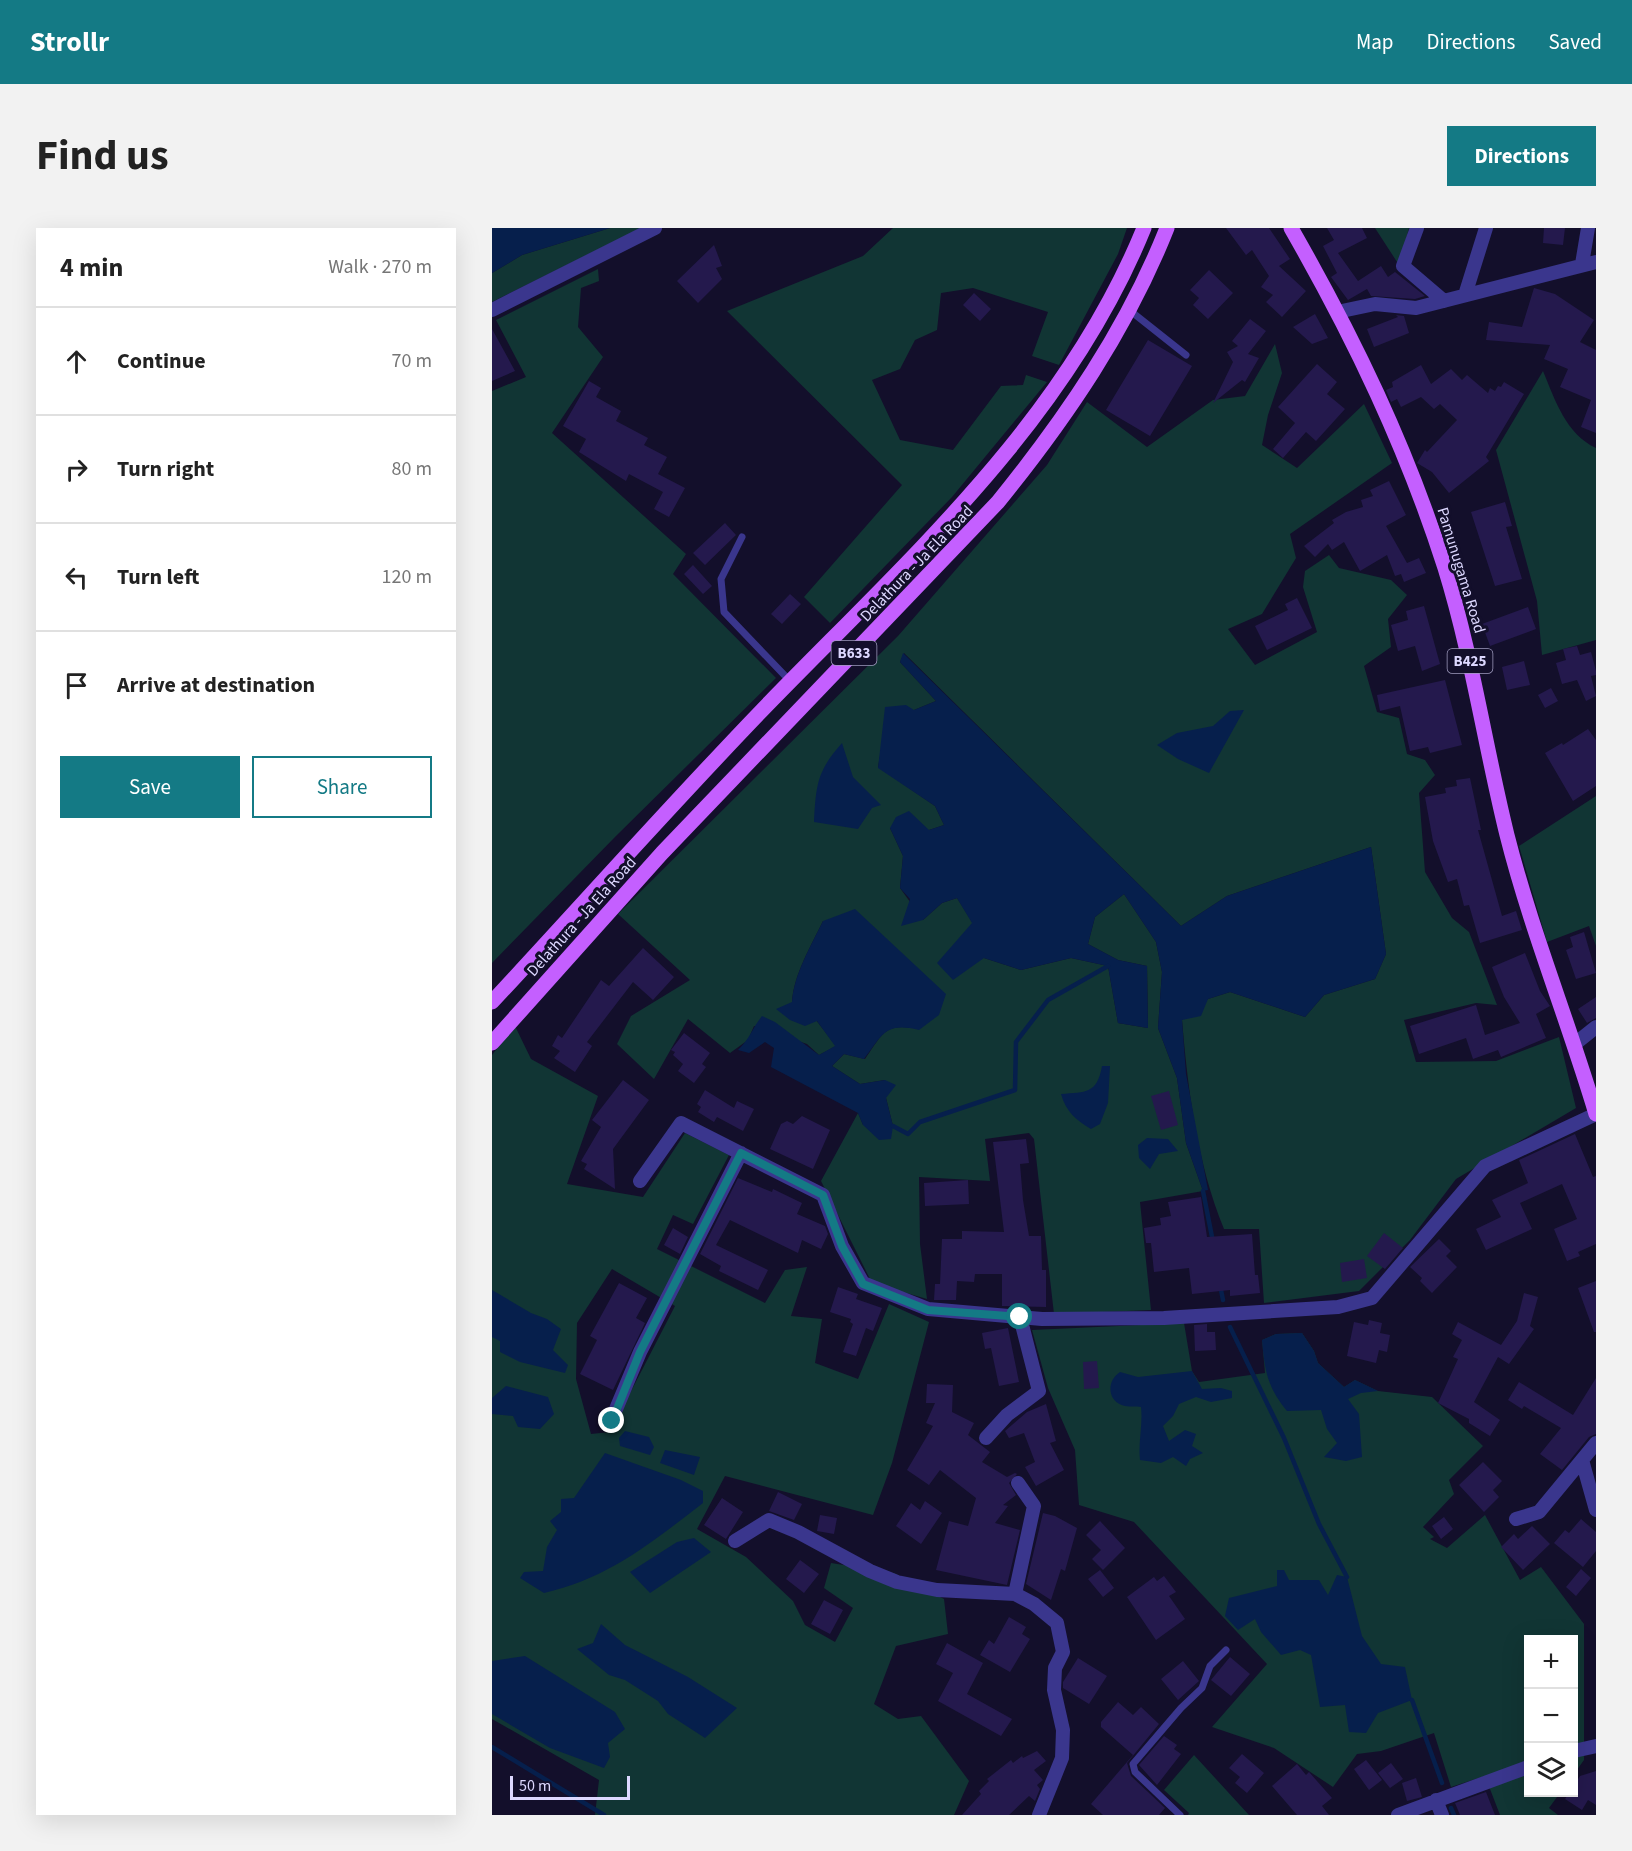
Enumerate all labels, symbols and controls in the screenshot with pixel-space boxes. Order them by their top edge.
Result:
text: Strollr [30,22,109,62]
text: Map [1356,27,1394,57]
text: Directions [1427,27,1515,57]
text: Saved [1548,27,1602,57]
text: Find us [36,126,169,186]
button: Directions [1447,126,1596,186]
text: 4 min [60,249,123,286]
text: Walk · 270 m [328,253,432,281]
icon: ahead [60,345,93,378]
text: Continue [117,345,206,377]
text: 70 m [392,347,432,375]
icon: right [60,453,93,486]
text: Turn right [117,453,214,485]
text: 80 m [392,455,432,483]
street label: Delathura - Ja Ela Road [855,501,978,627]
street label: Pamunugama Road [1431,505,1491,636]
icon: left [60,561,93,594]
text: Turn left [117,561,199,593]
text: 120 m [382,563,432,591]
road number: B633 [832,641,877,665]
road number: B425 [1448,649,1492,673]
icon: arrive [60,669,93,702]
text: Arrive at destination [117,669,315,701]
button: Save [60,756,240,818]
button: Share [252,756,432,818]
street label: Delathura - Ja Ela Road [522,852,642,981]
route start [1006,1303,1032,1329]
route end [598,1407,624,1433]
map controls [1524,1635,1578,1797]
button: + [1524,1635,1578,1689]
button: − [1524,1689,1578,1743]
button: layers [1524,1743,1578,1797]
scale bar [510,1773,630,1800]
text: 50 m [519,1775,551,1797]

